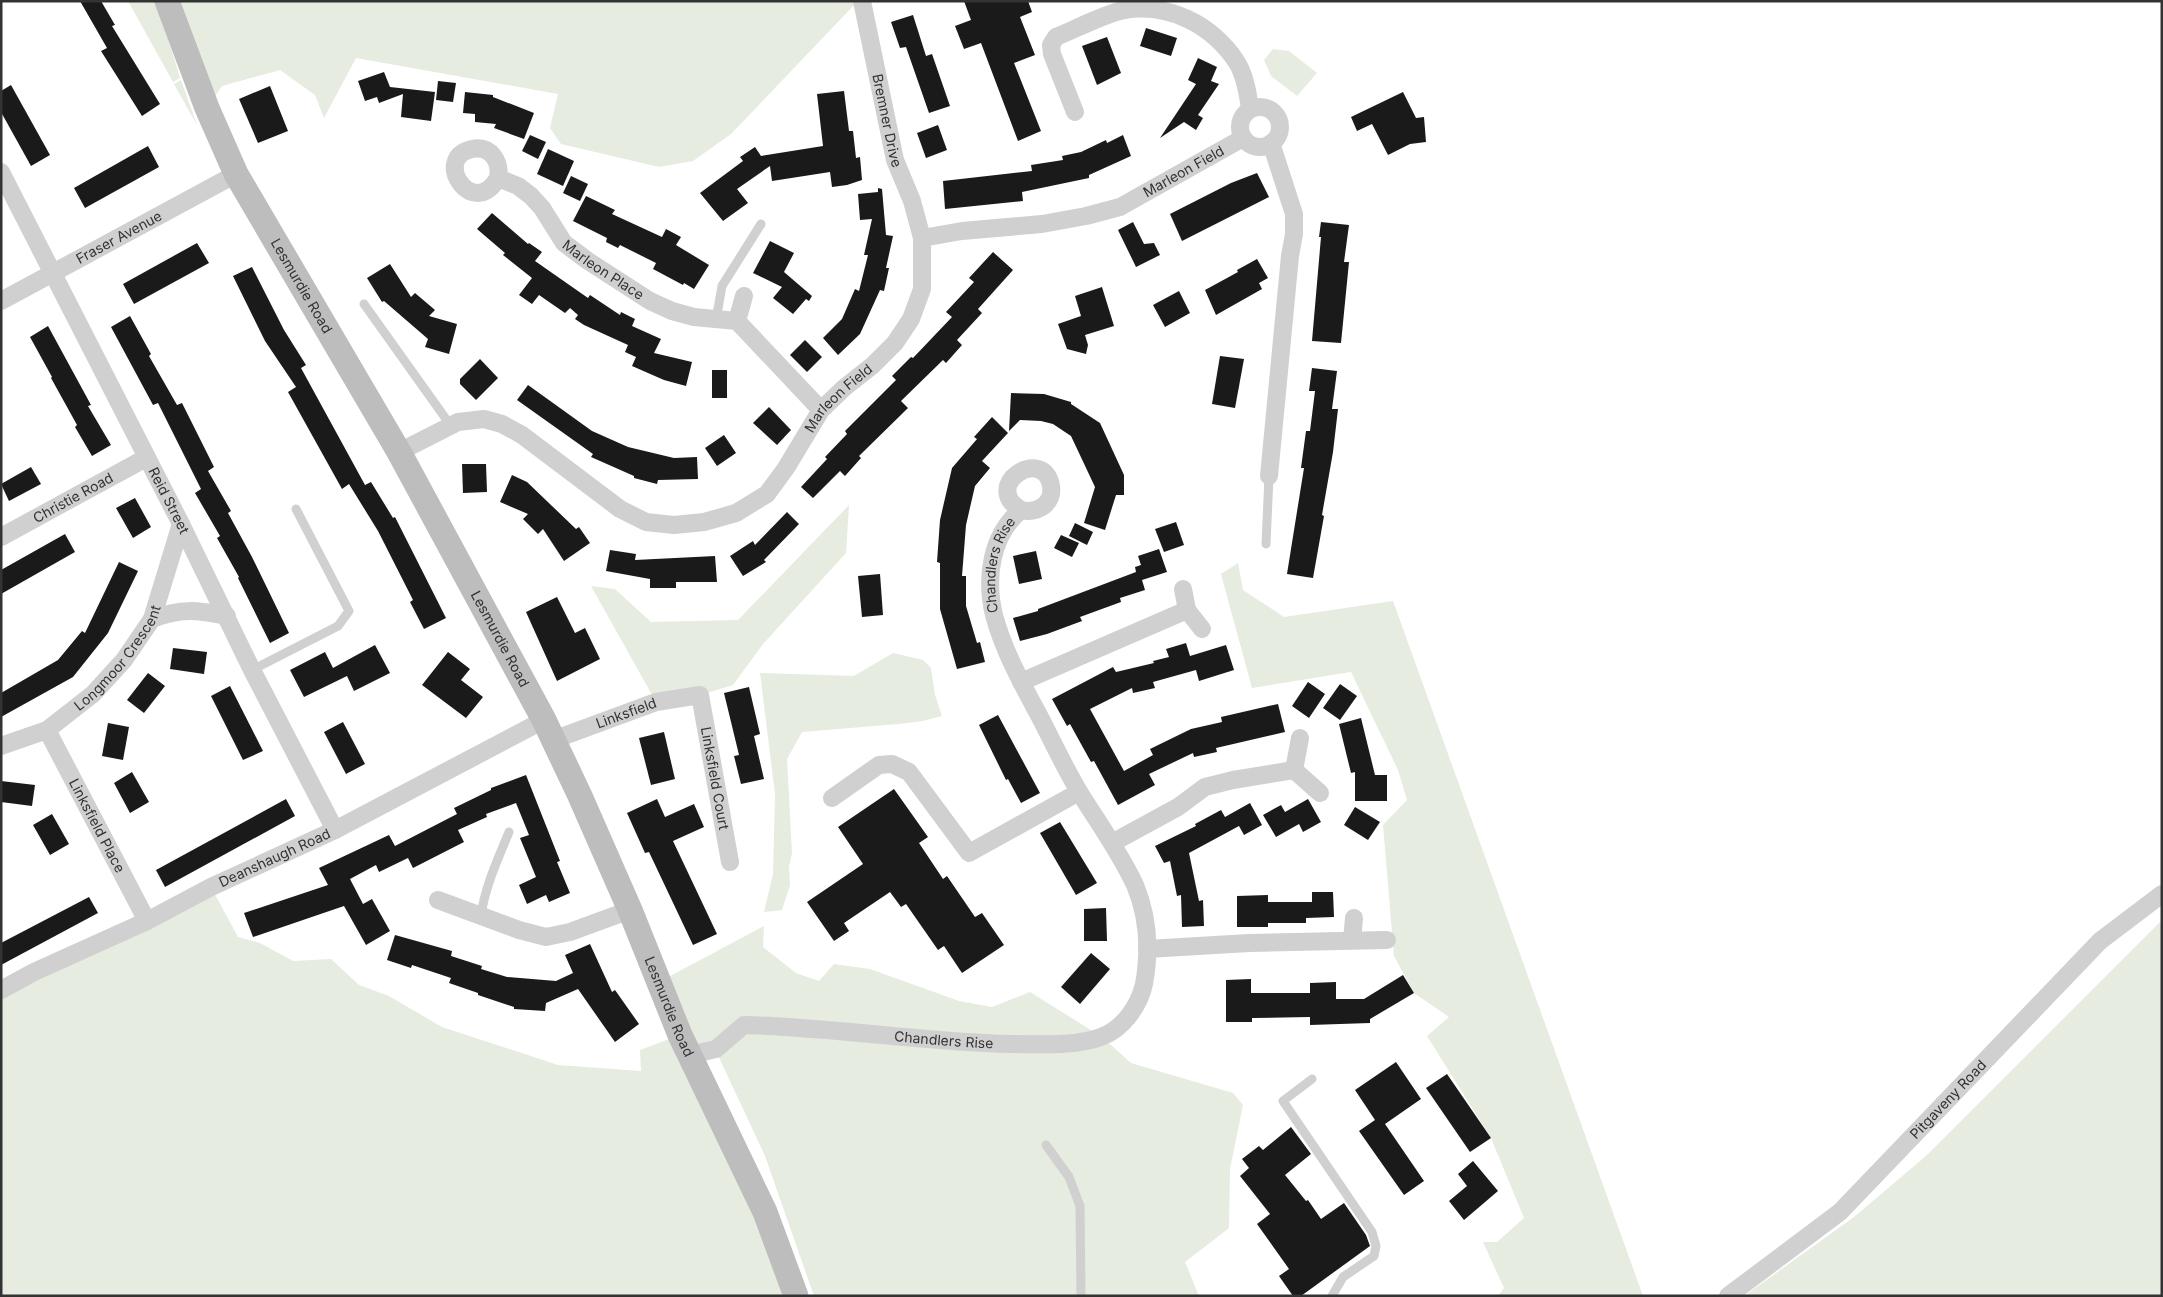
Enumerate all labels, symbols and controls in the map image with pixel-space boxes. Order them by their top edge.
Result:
street label: Bremner Drive [869,72,906,170]
street label: Marleon Field [1140,141,1227,200]
street label: Fraser Avenue [73,207,164,267]
street label: Lesmurdie Road [268,235,336,336]
street label: Marleon Place [559,236,647,303]
street label: Marleon Field [801,360,875,435]
street label: Reid Street [145,464,194,537]
street label: Christie Road [30,469,116,526]
street label: Chandlers Rise [981,513,1018,614]
street label: Lesmurdie Road [468,588,533,690]
street label: Longmoor Crescent [70,603,164,714]
street label: Linksfield [593,694,659,731]
street label: Linksfield Court [698,725,733,831]
street label: Linksfield Place [66,776,129,875]
street label: Deanshaugh Road [216,824,333,890]
street label: Lesmurdie Road [641,954,698,1059]
street label: Chandlers Rise [894,1027,994,1051]
street label: Pitgaveny Road [1906,1056,1989,1142]

